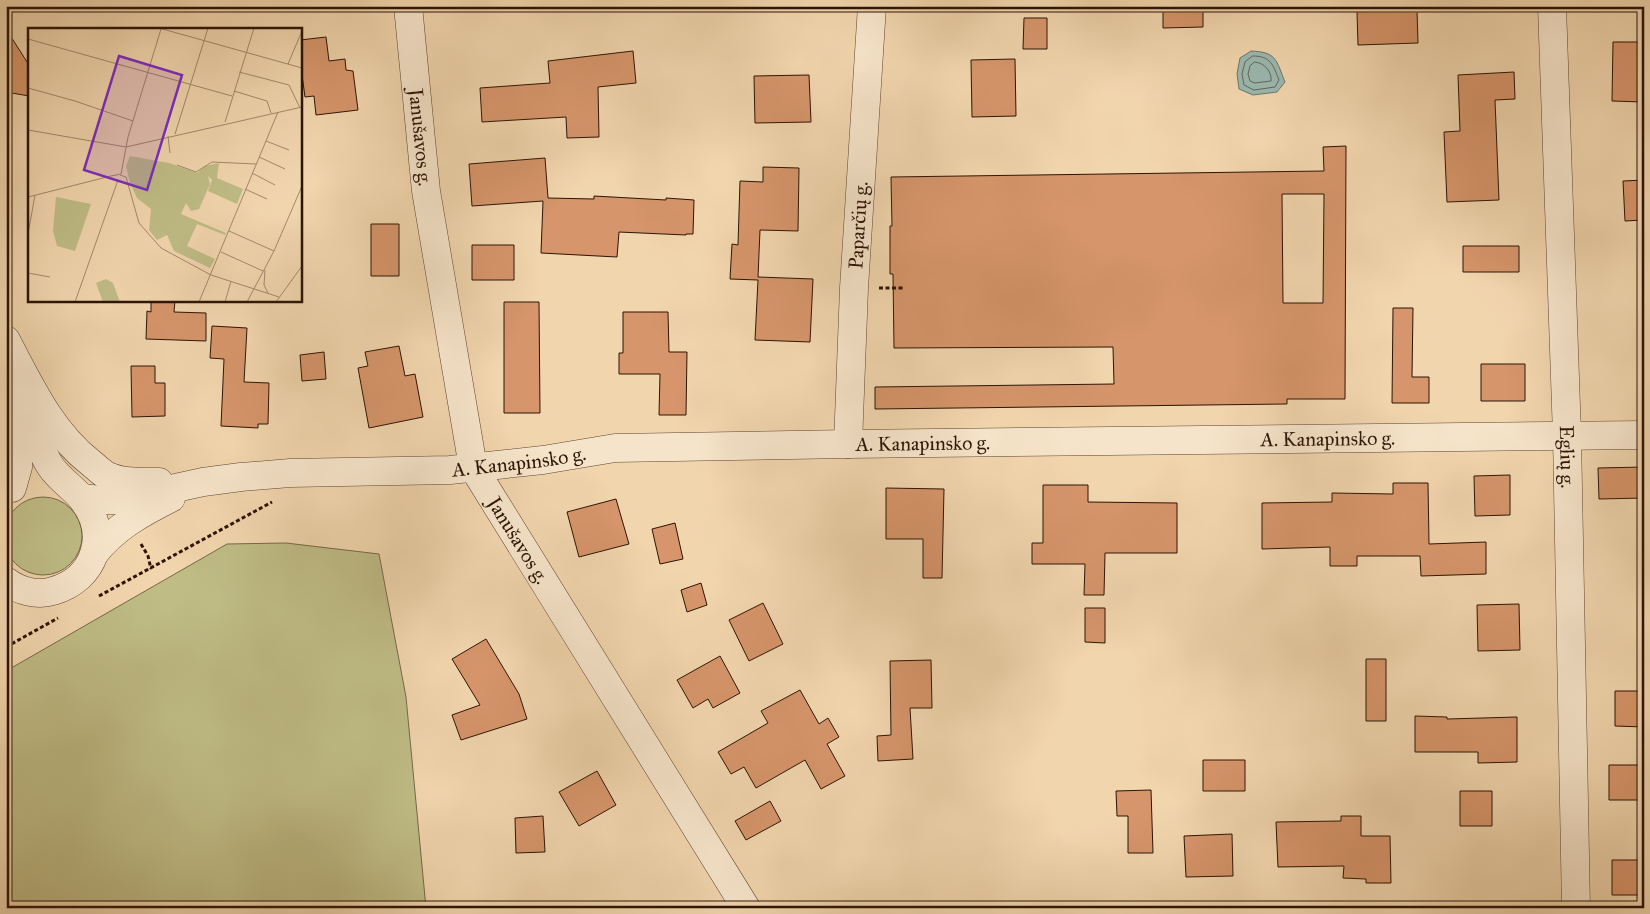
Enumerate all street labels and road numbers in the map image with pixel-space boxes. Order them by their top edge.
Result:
street label: Janušavos g. [403,86,437,187]
street label: Paparčių g. [843,181,874,270]
street label: Eglių g. [1554,425,1580,488]
street label: A. Kanapinsko g. [1259,426,1395,451]
street label: A. Kanapinsko g. [854,430,990,456]
street label: A. Kanapinsko g. [450,441,588,482]
street label: Janušavos g. [480,491,554,588]

